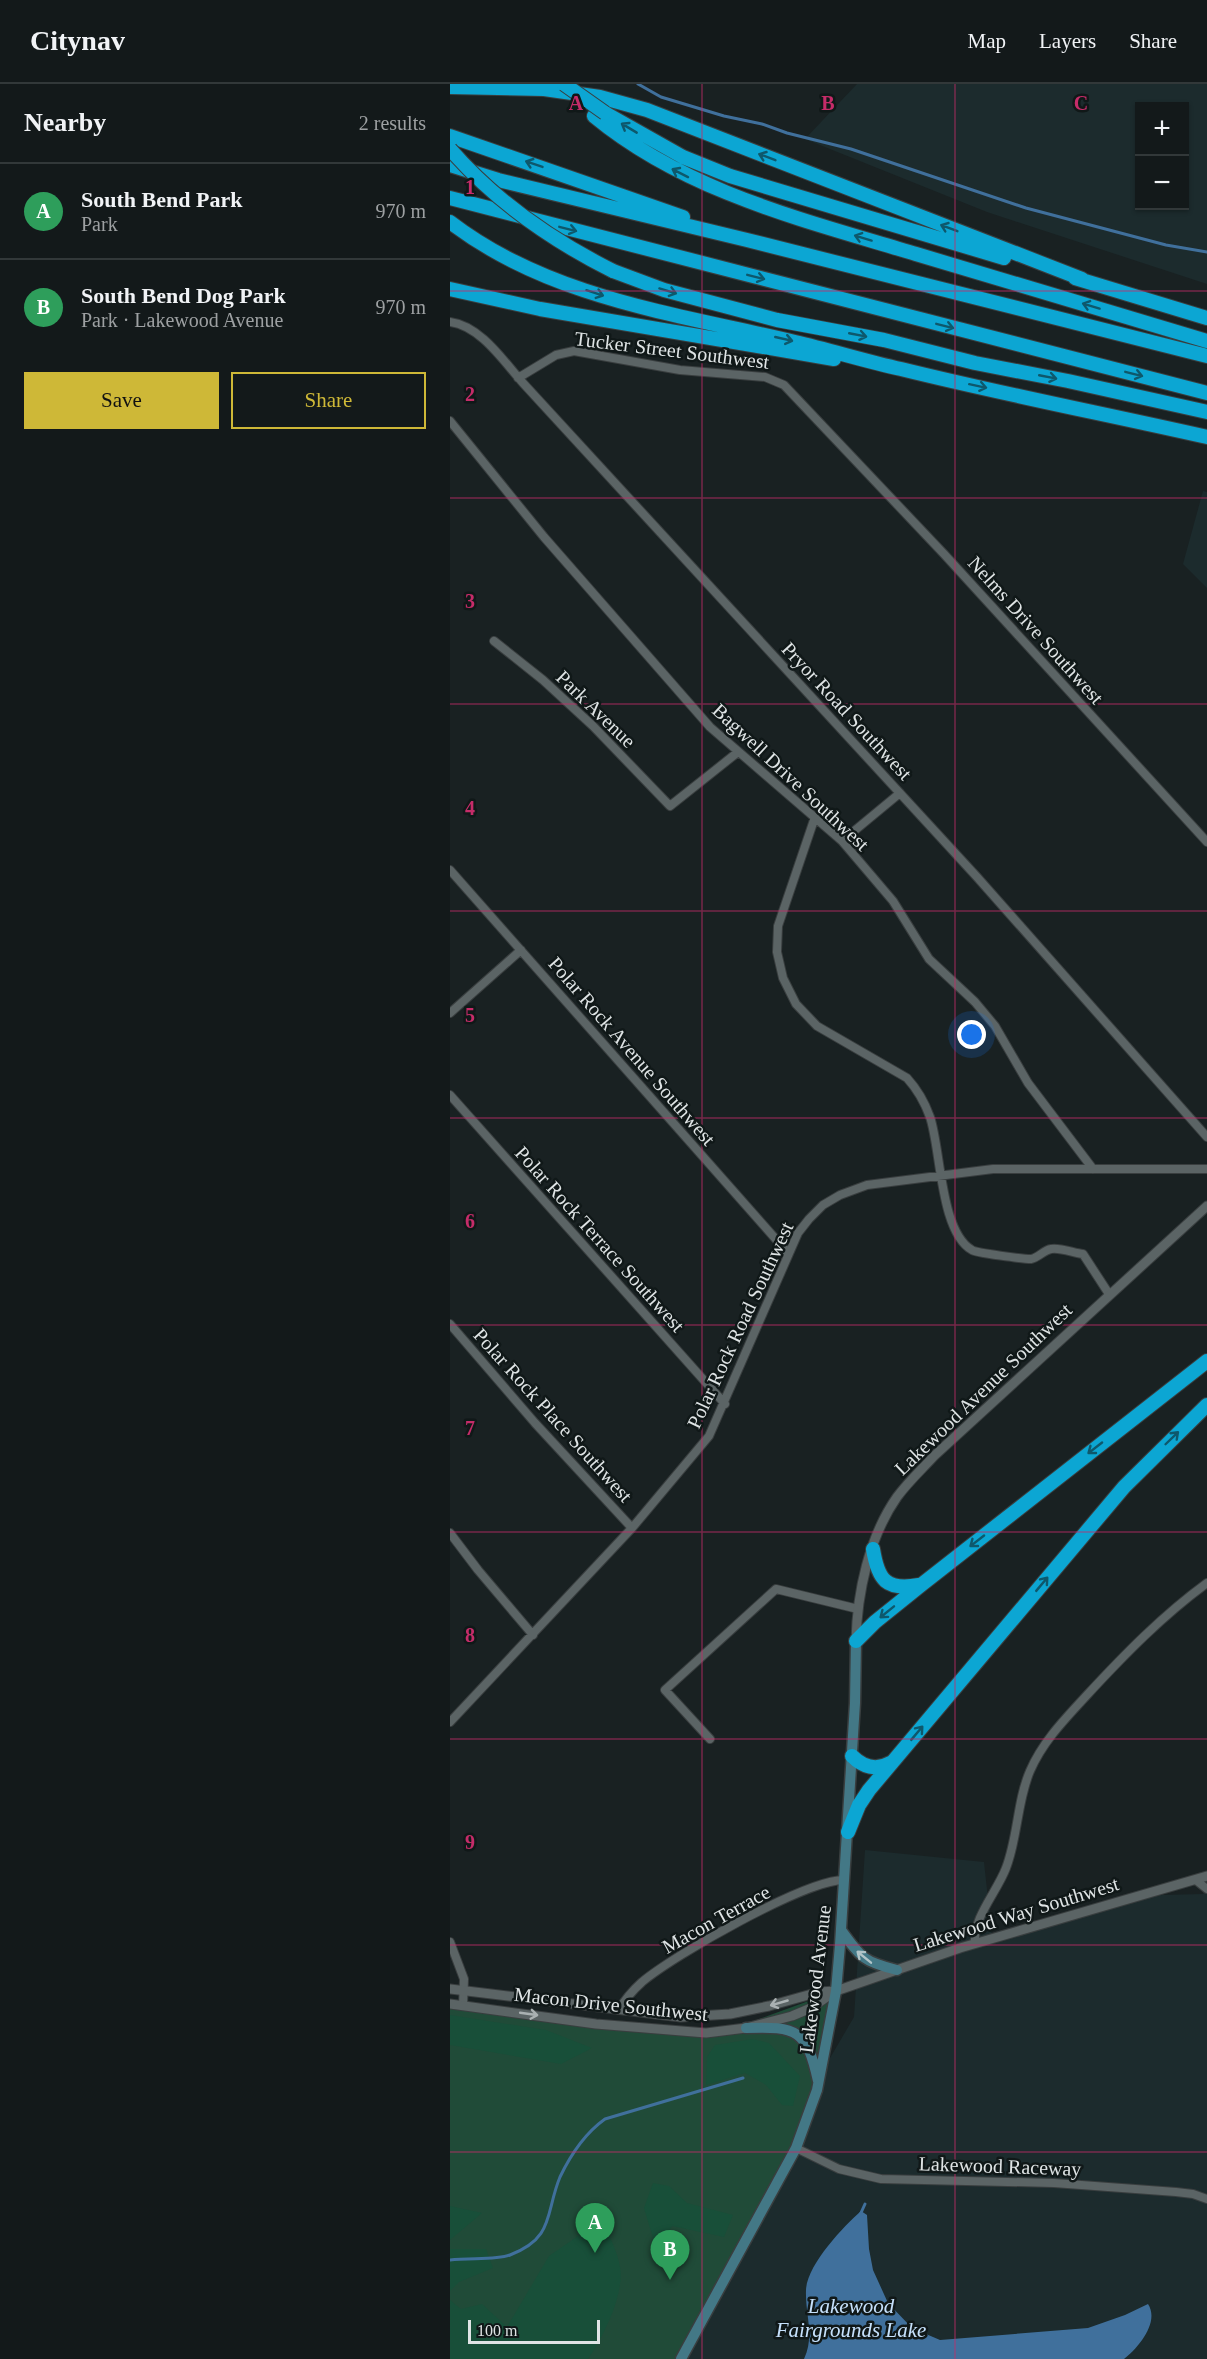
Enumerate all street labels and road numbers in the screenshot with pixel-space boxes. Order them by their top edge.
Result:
street label: Tucker Street Southwest [573,327,771,373]
street label: Nelms Drive Southwest [964,552,1108,709]
street label: Pryor Road Southwest [777,638,917,785]
street label: Park Avenue [552,666,640,752]
street label: Bagwell Drive Southwest [708,699,874,856]
street label: Polar Rock Avenue Southwest [544,952,720,1150]
street label: Polar Rock Terrace Southwest [511,1142,689,1337]
street label: Polar Rock Road Southwest [682,1218,798,1432]
street label: Lakewood Avenue Southwest [890,1298,1076,1479]
street label: Polar Rock Place Southwest [469,1324,637,1507]
street label: Lakewood Way Southwest [911,1872,1122,1957]
street label: Macon Terrace [658,1880,774,1958]
street label: Lakewood Avenue [795,1904,835,2054]
street label: Macon Drive Southwest [513,1983,709,2025]
street label: Lakewood Raceway [918,2152,1082,2181]

